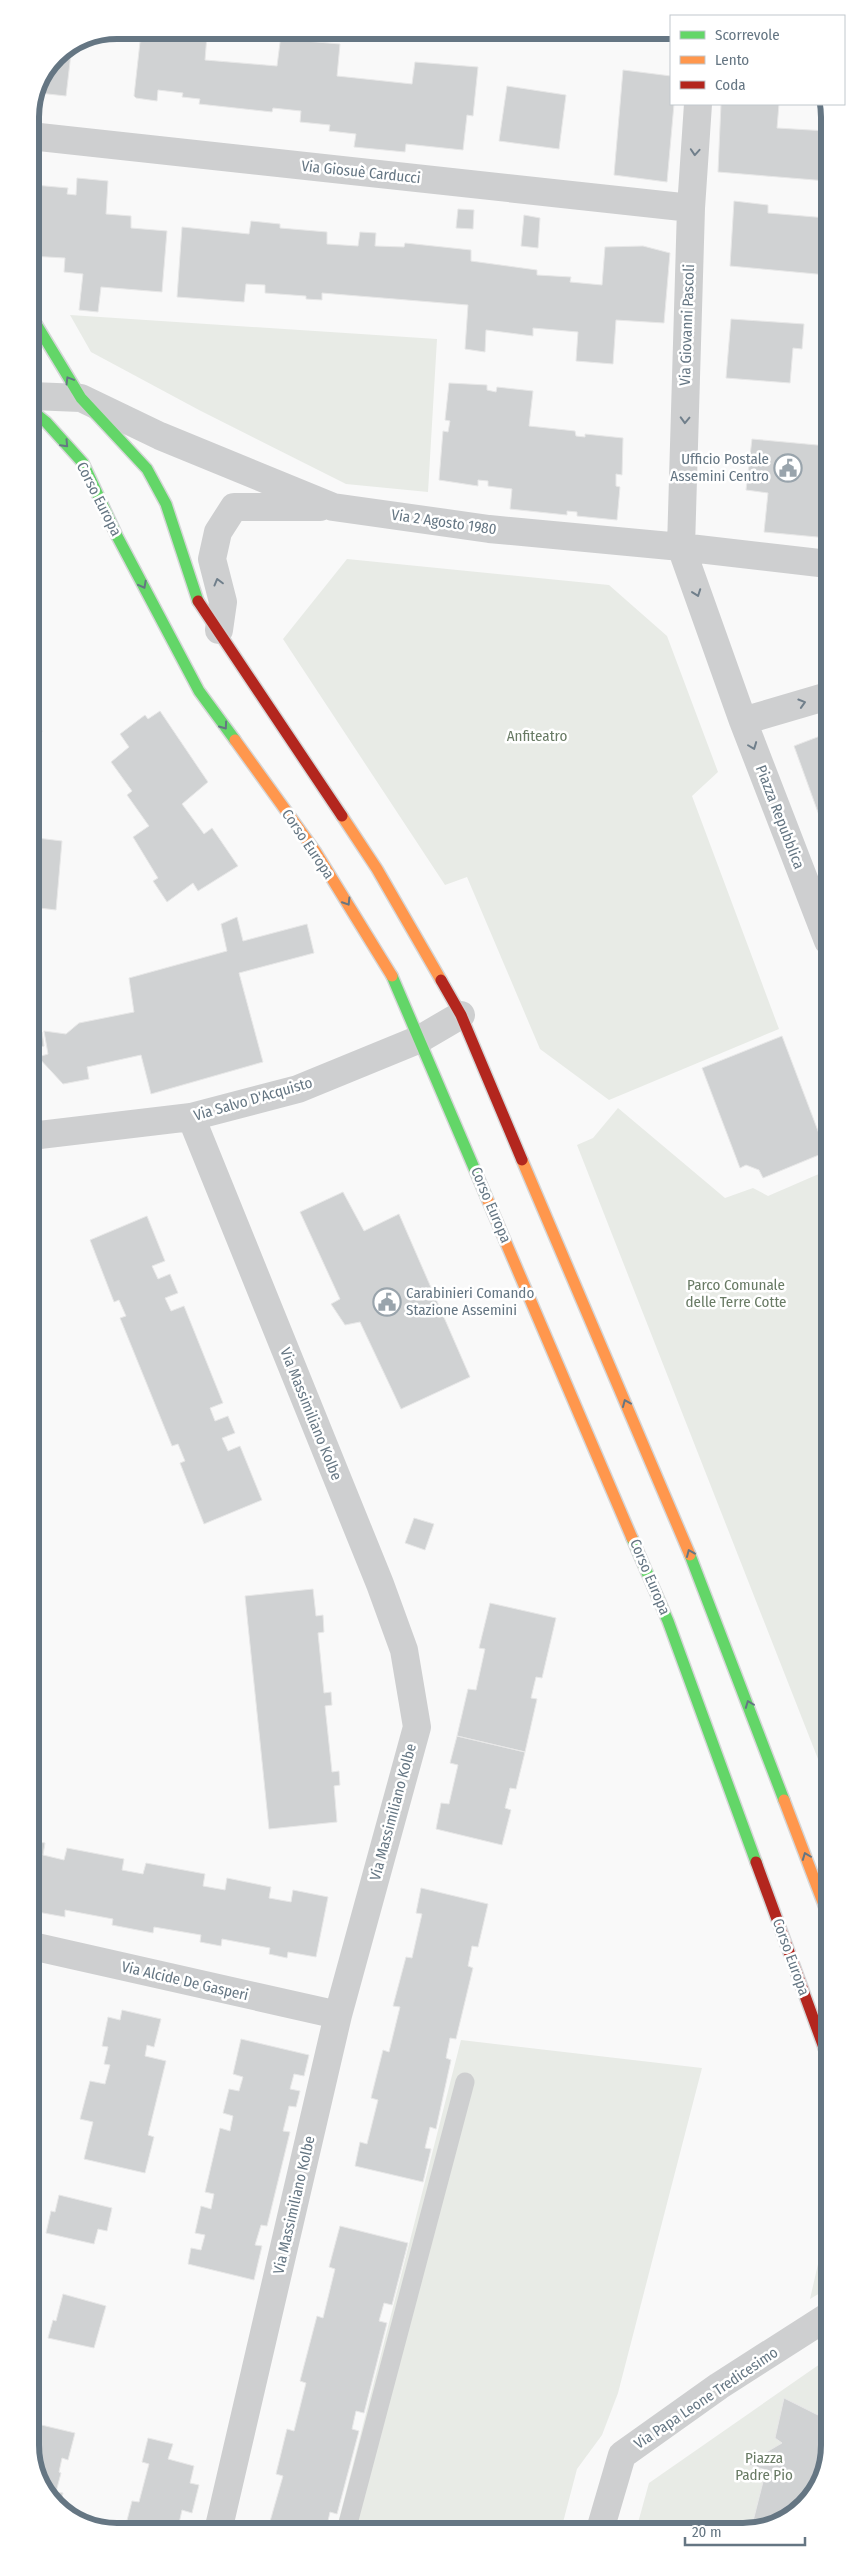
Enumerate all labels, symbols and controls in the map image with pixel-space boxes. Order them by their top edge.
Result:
legend [670,15,845,105]
text: Scorrevole [715,26,780,44]
text: Lento [715,51,749,69]
text: Coda [715,76,746,94]
one-way arrow [689,149,700,157]
street label: Via Giosuè Carducci [301,157,421,187]
street label: Via Giovanni Pascoli [676,264,698,386]
one-way arrow [66,376,76,385]
one-way arrow [679,416,690,424]
one-way arrow [60,438,69,447]
place label: Ufficio Postale Assemini Centro [670,450,769,485]
public building icon: Ufficio Postale Assemini Centro [773,453,803,483]
street label: Corso Europa [73,459,125,539]
street label: Via 2 Agosto 1980 [390,506,498,538]
one-way arrow [213,578,224,587]
one-way arrow [137,580,147,589]
one-way arrow [691,588,701,597]
one-way arrow [798,699,806,709]
one-way arrow [218,720,227,730]
park label: Anfiteatro [507,727,567,745]
one-way arrow [747,741,757,750]
street label: Piazza Repubblica [752,762,808,872]
street label: Corso Europa [278,806,338,882]
one-way arrow [341,897,350,906]
street label: Via Salvo D'Acquisto [192,1073,315,1125]
street label: Corso Europa [467,1164,515,1246]
park label: Parco Comunale delle Terre Cotte [686,1276,786,1311]
place label: Carabinieri Comando Stazione Assemini [406,1284,534,1319]
public building icon: Carabinieri Comando Stazione Assemini [372,1287,402,1317]
street label: Via Massimiliano Kolbe [276,1345,346,1483]
one-way arrow [622,1399,633,1408]
street label: Corso Europa [626,1536,674,1618]
one-way arrow [685,1549,696,1558]
one-way arrow [745,1700,755,1709]
street label: Via Massimiliano Kolbe [366,1741,420,1883]
one-way arrow [802,1852,812,1861]
street label: Corso Europa [769,1916,813,1998]
street label: Via Alcide De Gasperi [120,1958,250,2004]
street label: Via Massimiliano Kolbe [269,2134,319,2276]
street label: Via Papa Leone Tredicesimo [631,2343,781,2453]
park label: Piazza Padre Pio [735,2449,793,2484]
scale bar [685,2514,805,2546]
text: 20 m [692,2523,722,2541]

